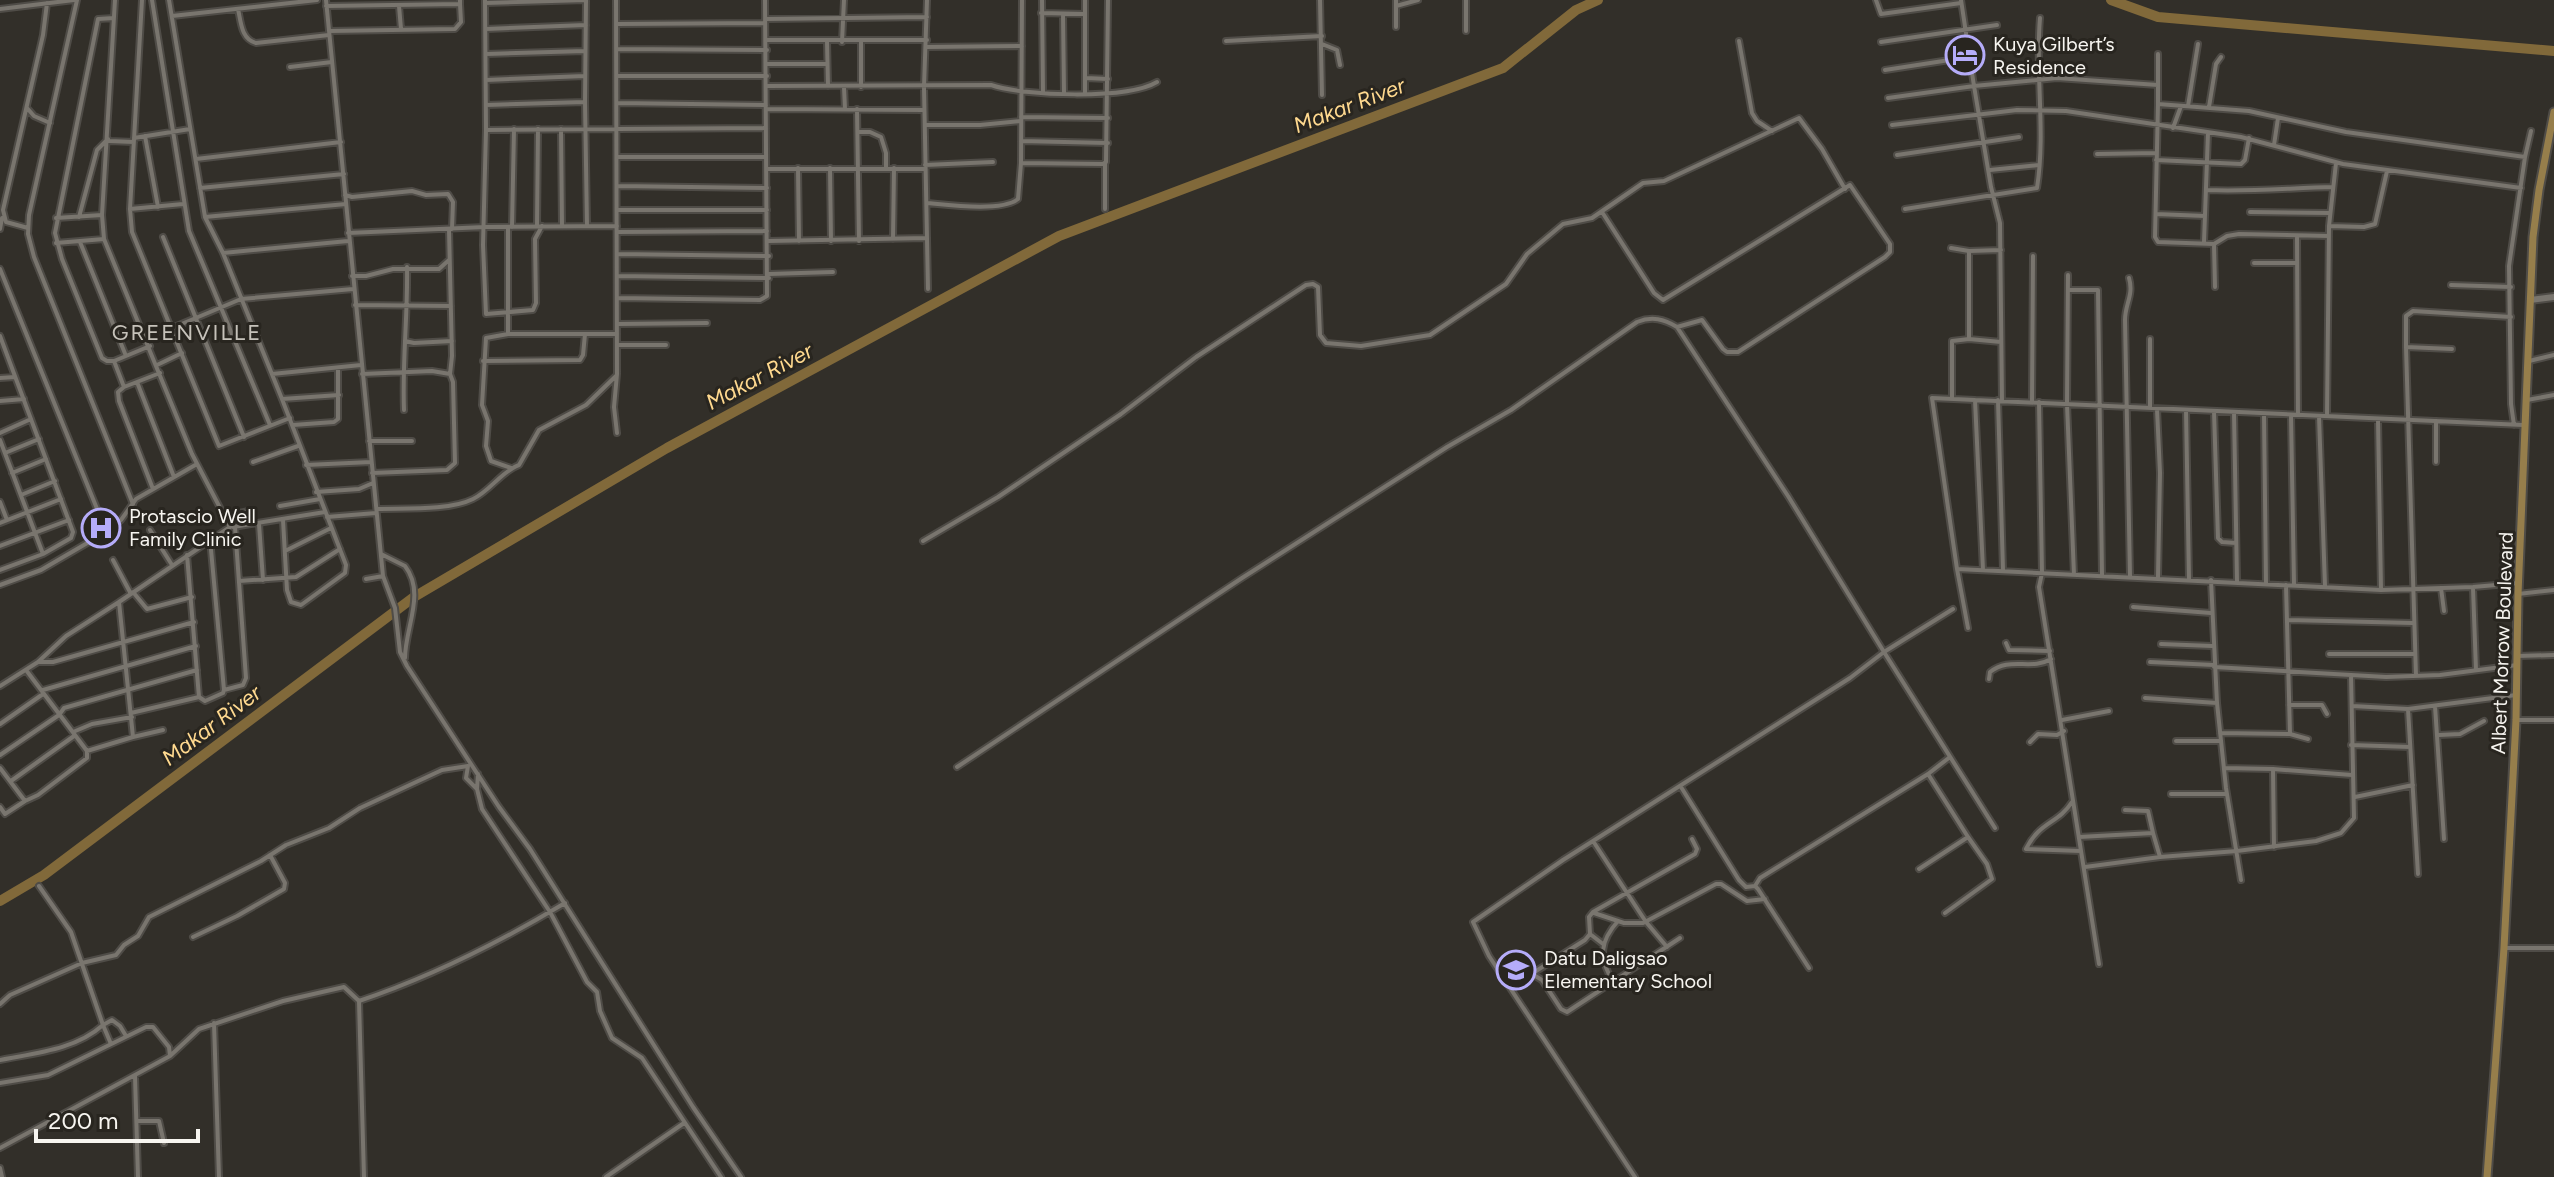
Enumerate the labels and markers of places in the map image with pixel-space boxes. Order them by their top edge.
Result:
place label: Kuya Gilbert’s Residence [1993,32,2115,79]
hotel icon: Kuya Gilbert’s Residence [1944,34,1986,76]
place label: Protascio Well Family Clinic [129,504,256,551]
hospital icon: Protascio Well Family Clinic [80,507,122,549]
place label: Datu Daligsao Elementary School [1544,946,1712,993]
school or university icon: Datu Daligsao Elementary School [1495,949,1537,991]

